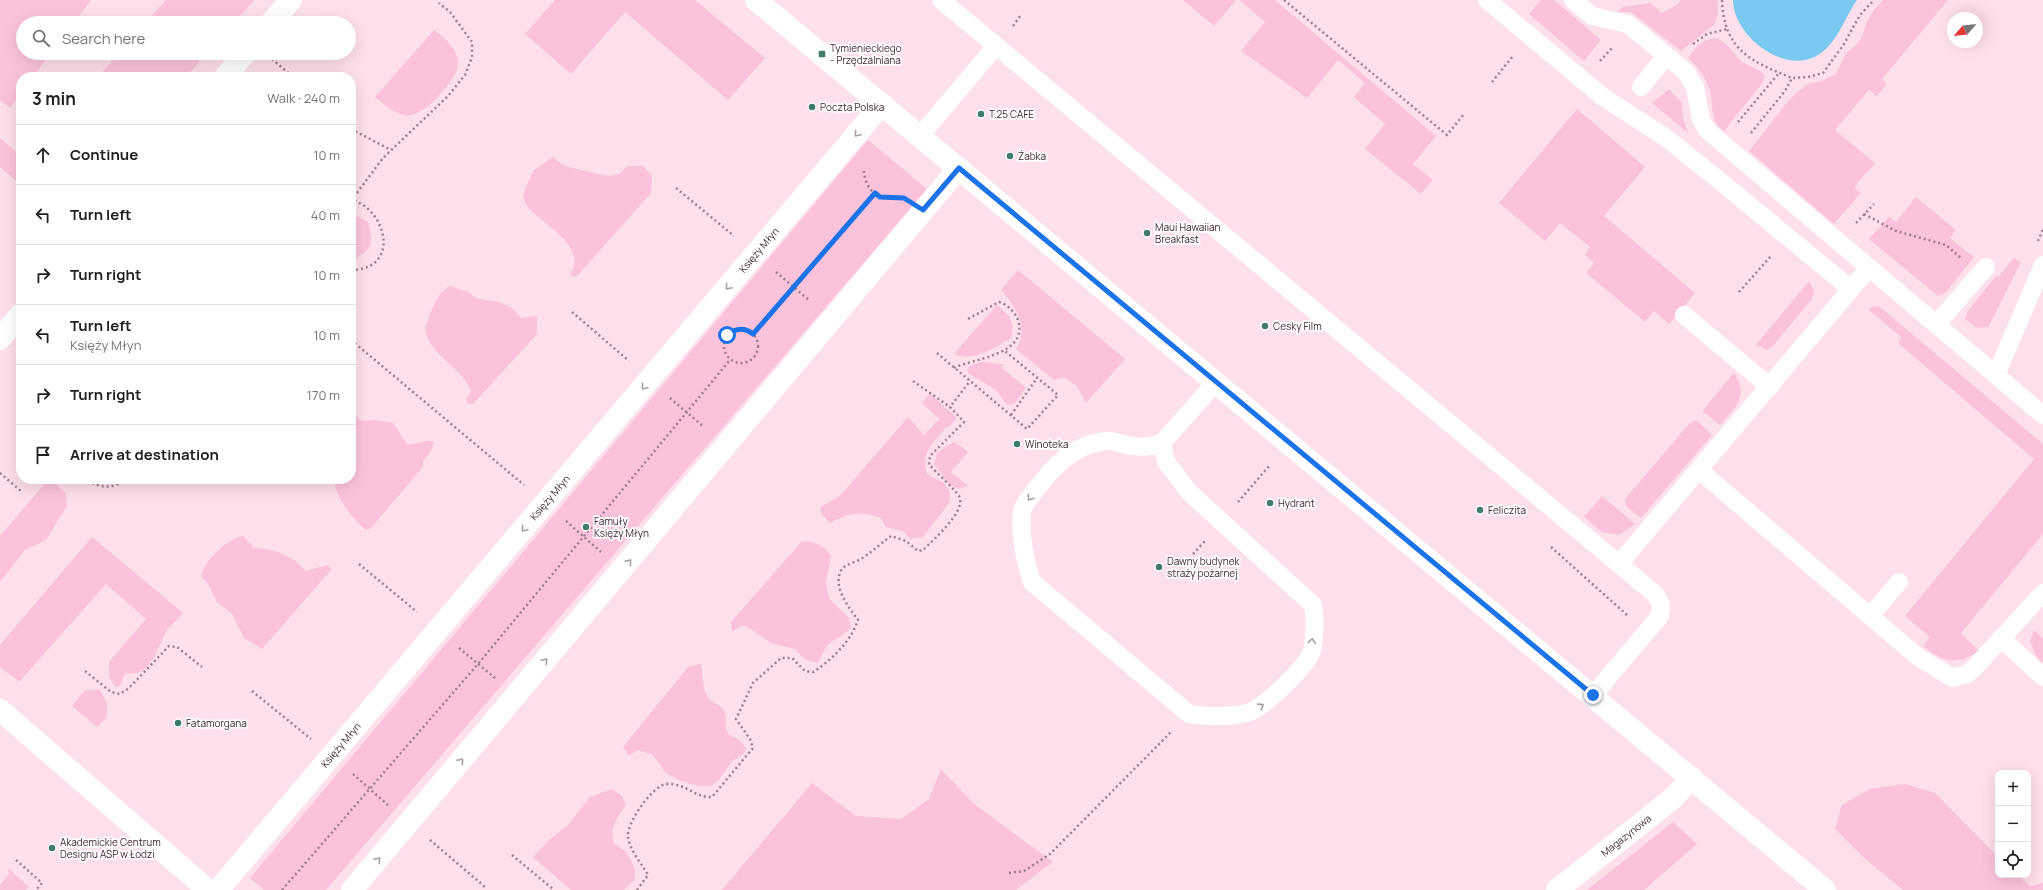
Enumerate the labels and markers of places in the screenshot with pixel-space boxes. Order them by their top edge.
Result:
place label: Tymienieckiego - Przędzalniana [830,41,902,67]
marker: Tymienieckiego - Przędzalniana [817,49,827,59]
place label: Poczta Polska [820,100,884,114]
marker: Poczta Polska [807,102,817,112]
place label: T.25 CAFE [989,107,1034,121]
marker: T.25 CAFE [976,109,986,119]
place label: Żabka [1018,149,1046,163]
marker: Żabka [1005,151,1015,161]
place label: Maui Hawaiian Breakfast [1155,220,1221,246]
marker: Maui Hawaiian Breakfast [1142,228,1152,238]
place label: Cesky Film [1273,319,1322,333]
marker: Cesky Film [1260,321,1270,331]
place label: Winoteka [1025,437,1068,451]
marker: Winoteka [1012,439,1022,449]
place label: Hydrant [1278,496,1315,510]
marker: Hydrant [1265,498,1275,508]
place label: Feliczita [1488,503,1526,517]
marker: Feliczita [1475,505,1485,515]
place label: Famuły Księży Młyn [594,514,649,540]
marker: Famuły Księży Młyn [581,522,591,532]
place label: Dawny budynek straży pożarnej [1167,554,1241,580]
marker: Dawny budynek straży pożarnej [1154,562,1164,572]
place label: Fatamorgana [186,716,247,730]
marker: Fatamorgana [173,718,183,728]
place label: Akademickie Centrum Designu ASP w Łodzi [60,835,161,861]
marker: Akademickie Centrum Designu ASP w Łodzi [47,843,57,853]

